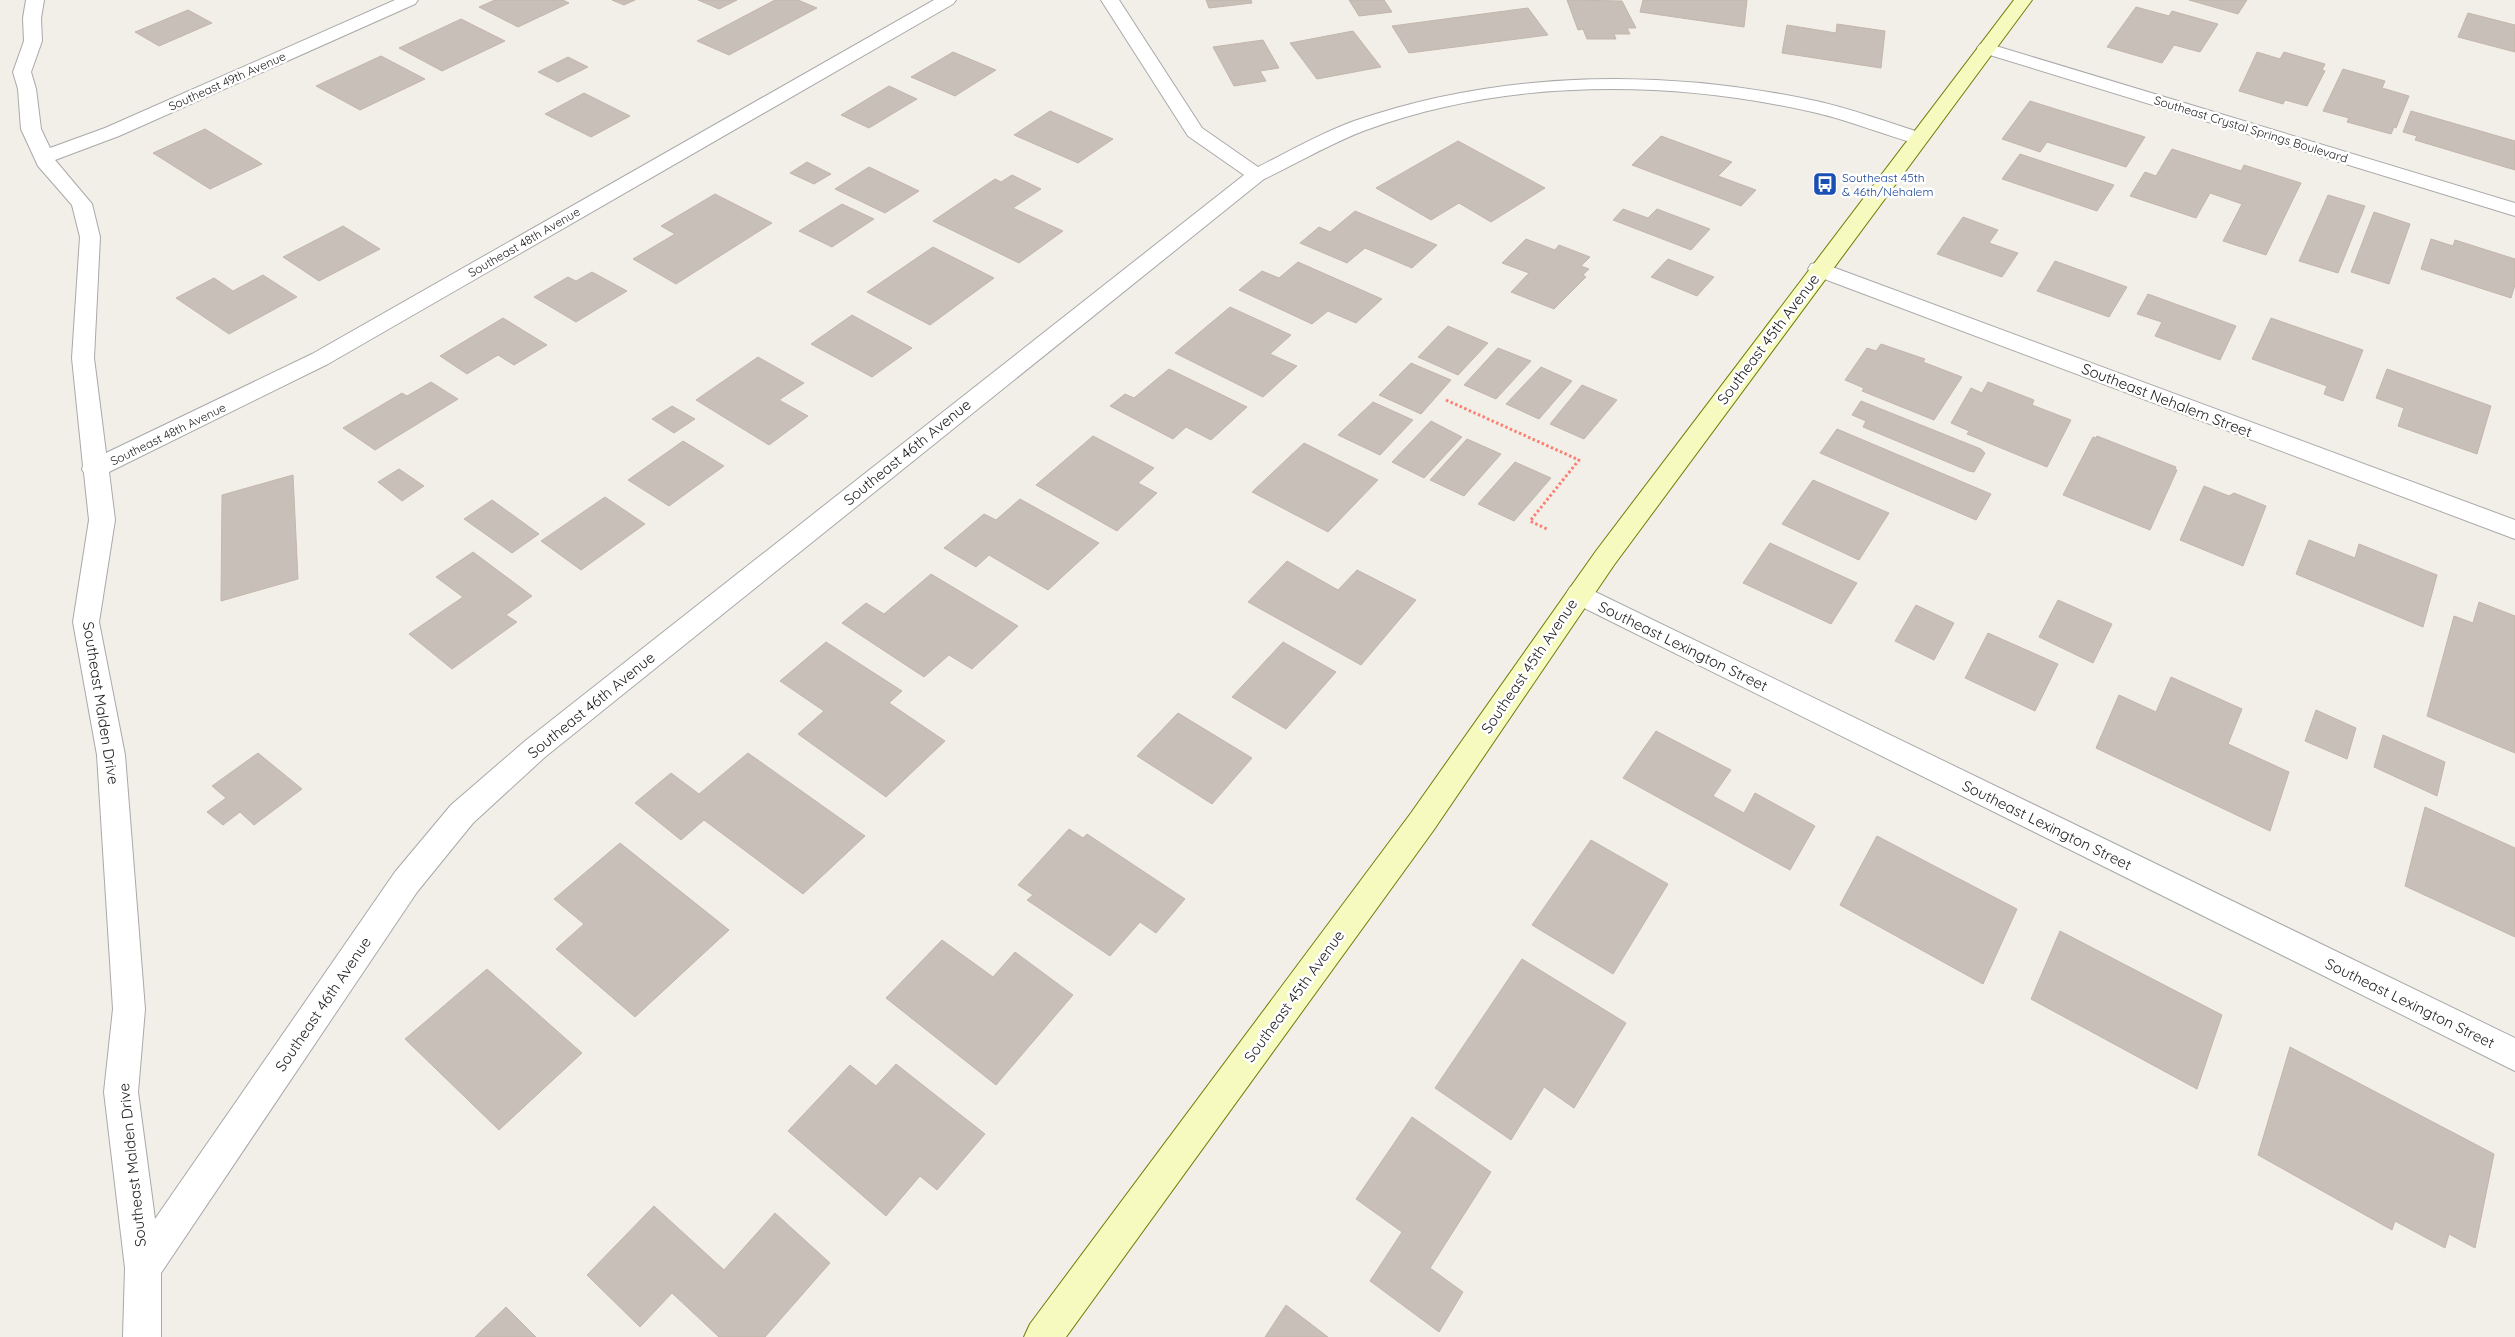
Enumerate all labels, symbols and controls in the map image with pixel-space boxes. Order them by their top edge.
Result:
street label: Southeast 49th Avenue [166,48,288,114]
street label: Southeast Crystal Springs Boulevard [2152,92,2350,166]
place label: Southeast 45th & 46th/Nehalem [1842,170,1933,199]
bus stop icon: Southeast 45th & 46th/Nehalem [1812,171,1838,197]
street label: Southeast 48th Avenue [465,204,583,280]
street label: Southeast 45th Avenue [1713,270,1823,408]
street label: Southeast Nehalem Street [2079,359,2255,441]
street label: Southeast 46th Avenue [839,395,975,509]
street label: Southeast 48th Avenue [108,399,228,469]
street label: Southeast 45th Avenue [1477,595,1581,737]
street label: Southeast Lexington Street [1595,597,1771,695]
street label: Southeast Malden Drive [79,620,123,786]
street label: Southeast 46th Avenue [523,648,659,762]
street label: Southeast Lexington Street [1959,776,2135,874]
street label: Southeast 45th Avenue [1240,926,1348,1066]
street label: Southeast 46th Avenue [271,933,375,1075]
street label: Southeast Lexington Street [2322,954,2498,1052]
street label: Southeast Malden Drive [114,1082,150,1248]

